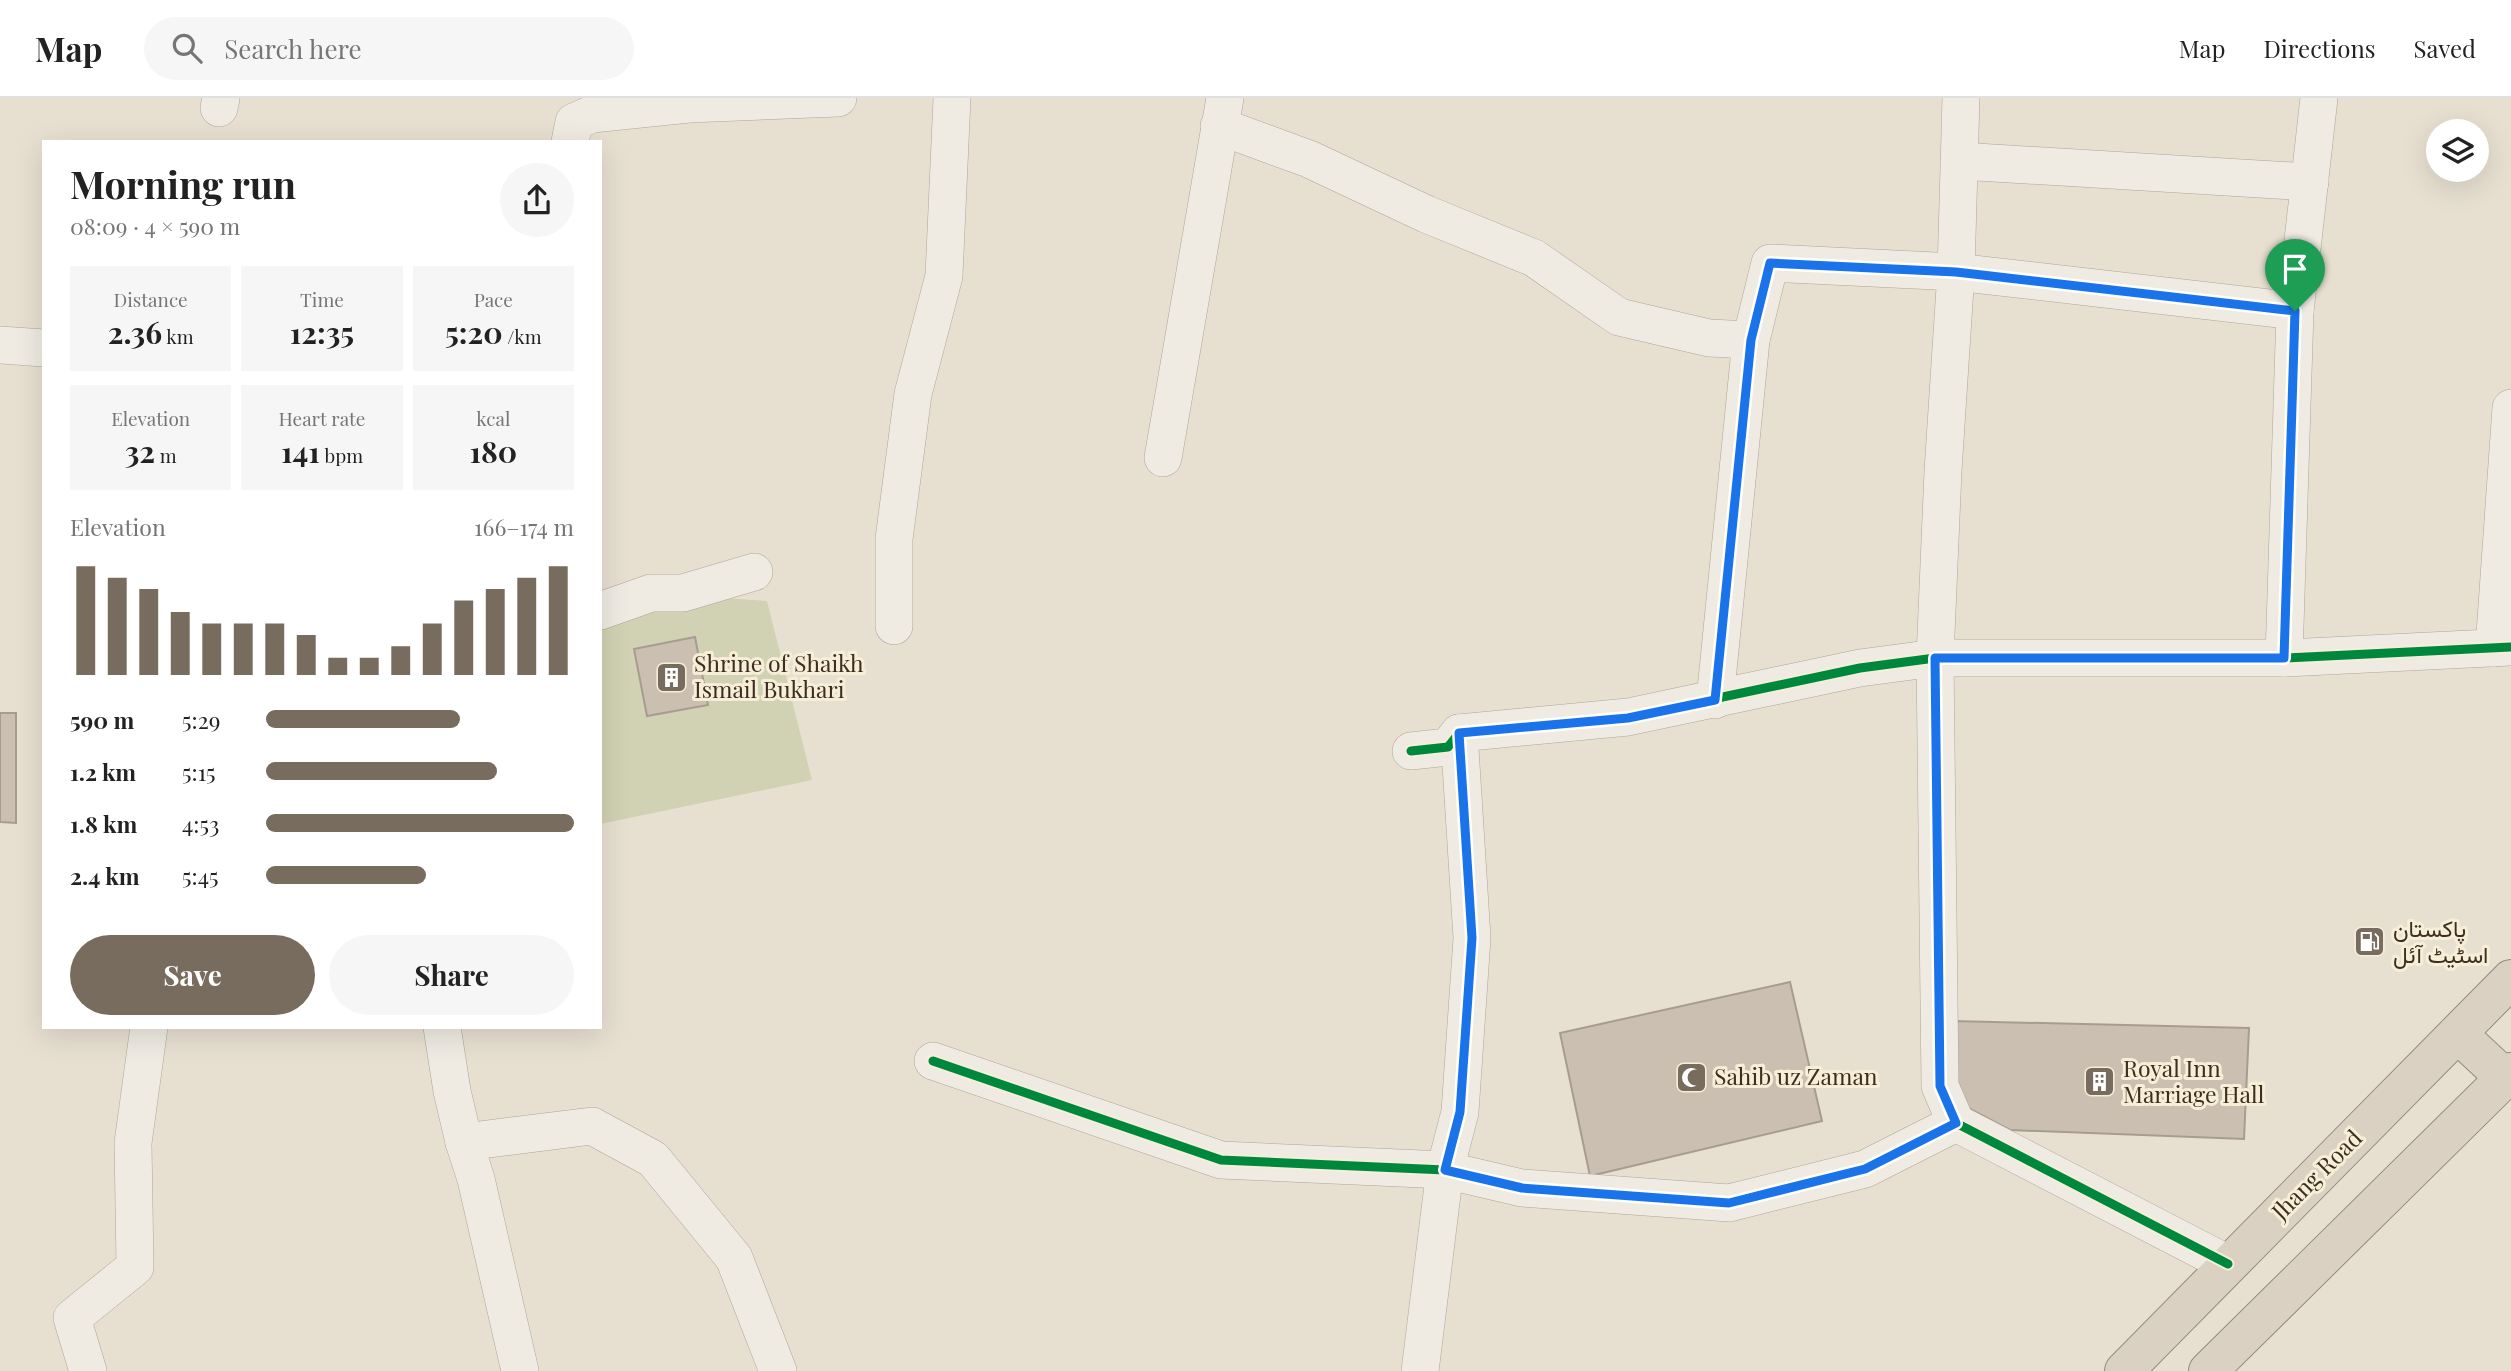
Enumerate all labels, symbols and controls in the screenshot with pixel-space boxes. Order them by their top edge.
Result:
search box [144,17,634,80]
text: Map [35,26,102,70]
icon: search [168,29,206,67]
text: Search here [224,31,362,66]
text: Map [2179,32,2225,64]
text: Directions [2263,32,2376,64]
text: Saved [2414,32,2476,64]
map controls [2426,119,2489,182]
button: layers [2426,119,2489,182]
text: Morning run [70,158,296,209]
button: share [500,163,574,237]
text: 08:09 · 4 × 590 m [70,210,240,241]
pin [2265,239,2325,311]
icon: arrive [2276,250,2314,288]
text: Distance [114,286,188,312]
text: Time [300,286,344,312]
text: Pace [474,286,513,312]
text: 2.36 [108,312,162,352]
text: 12:35 [290,312,354,352]
text: 5:20 [445,312,503,352]
text: km [162,323,194,349]
text: /km [503,323,542,349]
text: Elevation [111,405,190,431]
text: Heart rate [279,405,365,431]
text: kcal [476,405,510,431]
text: 32 [125,431,155,471]
text: 141 [281,431,320,471]
text: 180 [469,431,517,471]
text: m [155,442,177,468]
text: bpm [320,442,363,468]
text: Elevation [70,511,166,542]
text: 166–174 m [474,511,574,542]
place label: Shrine of Shaikh Ismail Bukhari [694,647,864,704]
building icon: Shrine of Shaikh Ismail Bukhari [654,660,688,694]
text: 590 m [70,704,134,735]
text: 5:29 [182,704,220,735]
text: 1.2 km [70,756,136,787]
text: 5:15 [182,756,215,787]
text: 1.8 km [70,808,137,839]
text: 4:53 [182,808,219,839]
text: 2.4 km [70,860,140,891]
text: 5:45 [182,860,219,891]
place label: پاکستان اسٹیٹ آئل [2393,912,2488,969]
fuel station icon: پاکستان اسٹیٹ آئل [2353,925,2387,959]
button: Save [70,935,315,1015]
button: Share [329,935,574,1015]
place label: Royal Inn Marriage Hall [2123,1052,2265,1109]
mosque icon: Sahib uz Zaman [1674,1060,1708,1094]
place label: Sahib uz Zaman [1714,1060,1878,1091]
building icon: Royal Inn Marriage Hall [2083,1065,2117,1099]
street label: Jhang Road [2263,1122,2368,1227]

